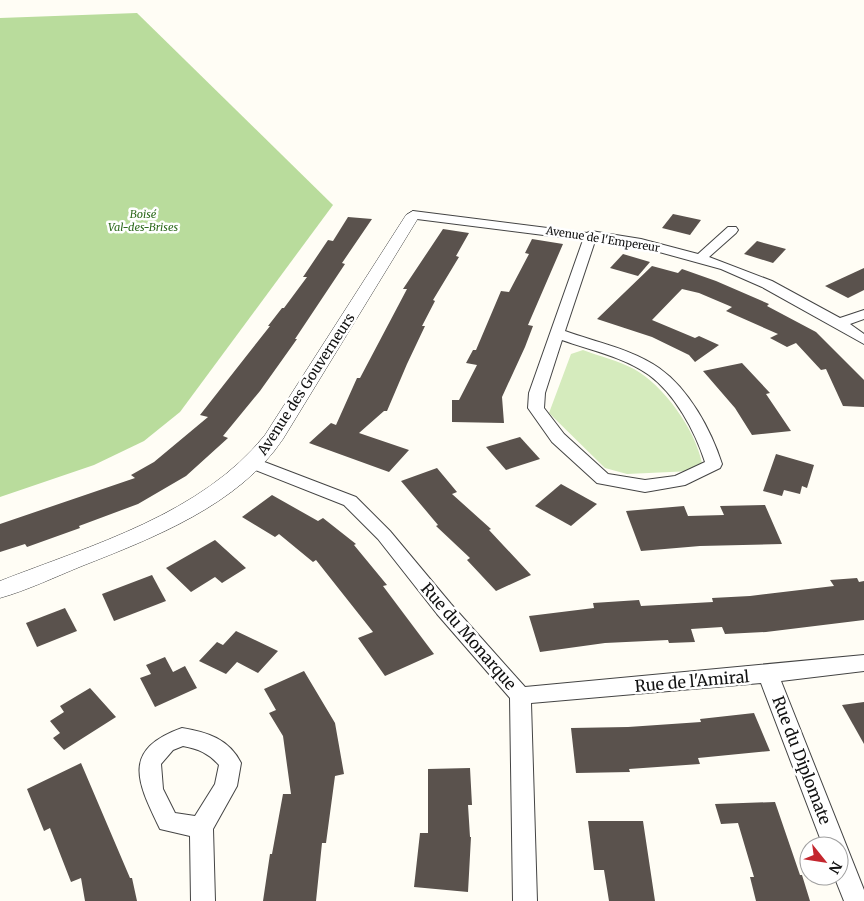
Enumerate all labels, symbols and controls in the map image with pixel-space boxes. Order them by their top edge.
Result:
park label: Boisé Val-des-Brises [108,207,179,234]
street label: Avenue de l'Empereur [544,223,661,255]
street label: Avenue des Gouverneurs [253,310,359,459]
street label: Rue du Monarque [417,578,521,694]
street label: Rue de l'Amiral [634,666,750,696]
street label: Rue du Diplomate [768,693,836,827]
north arrow [799,836,849,886]
text: N [825,858,846,877]

